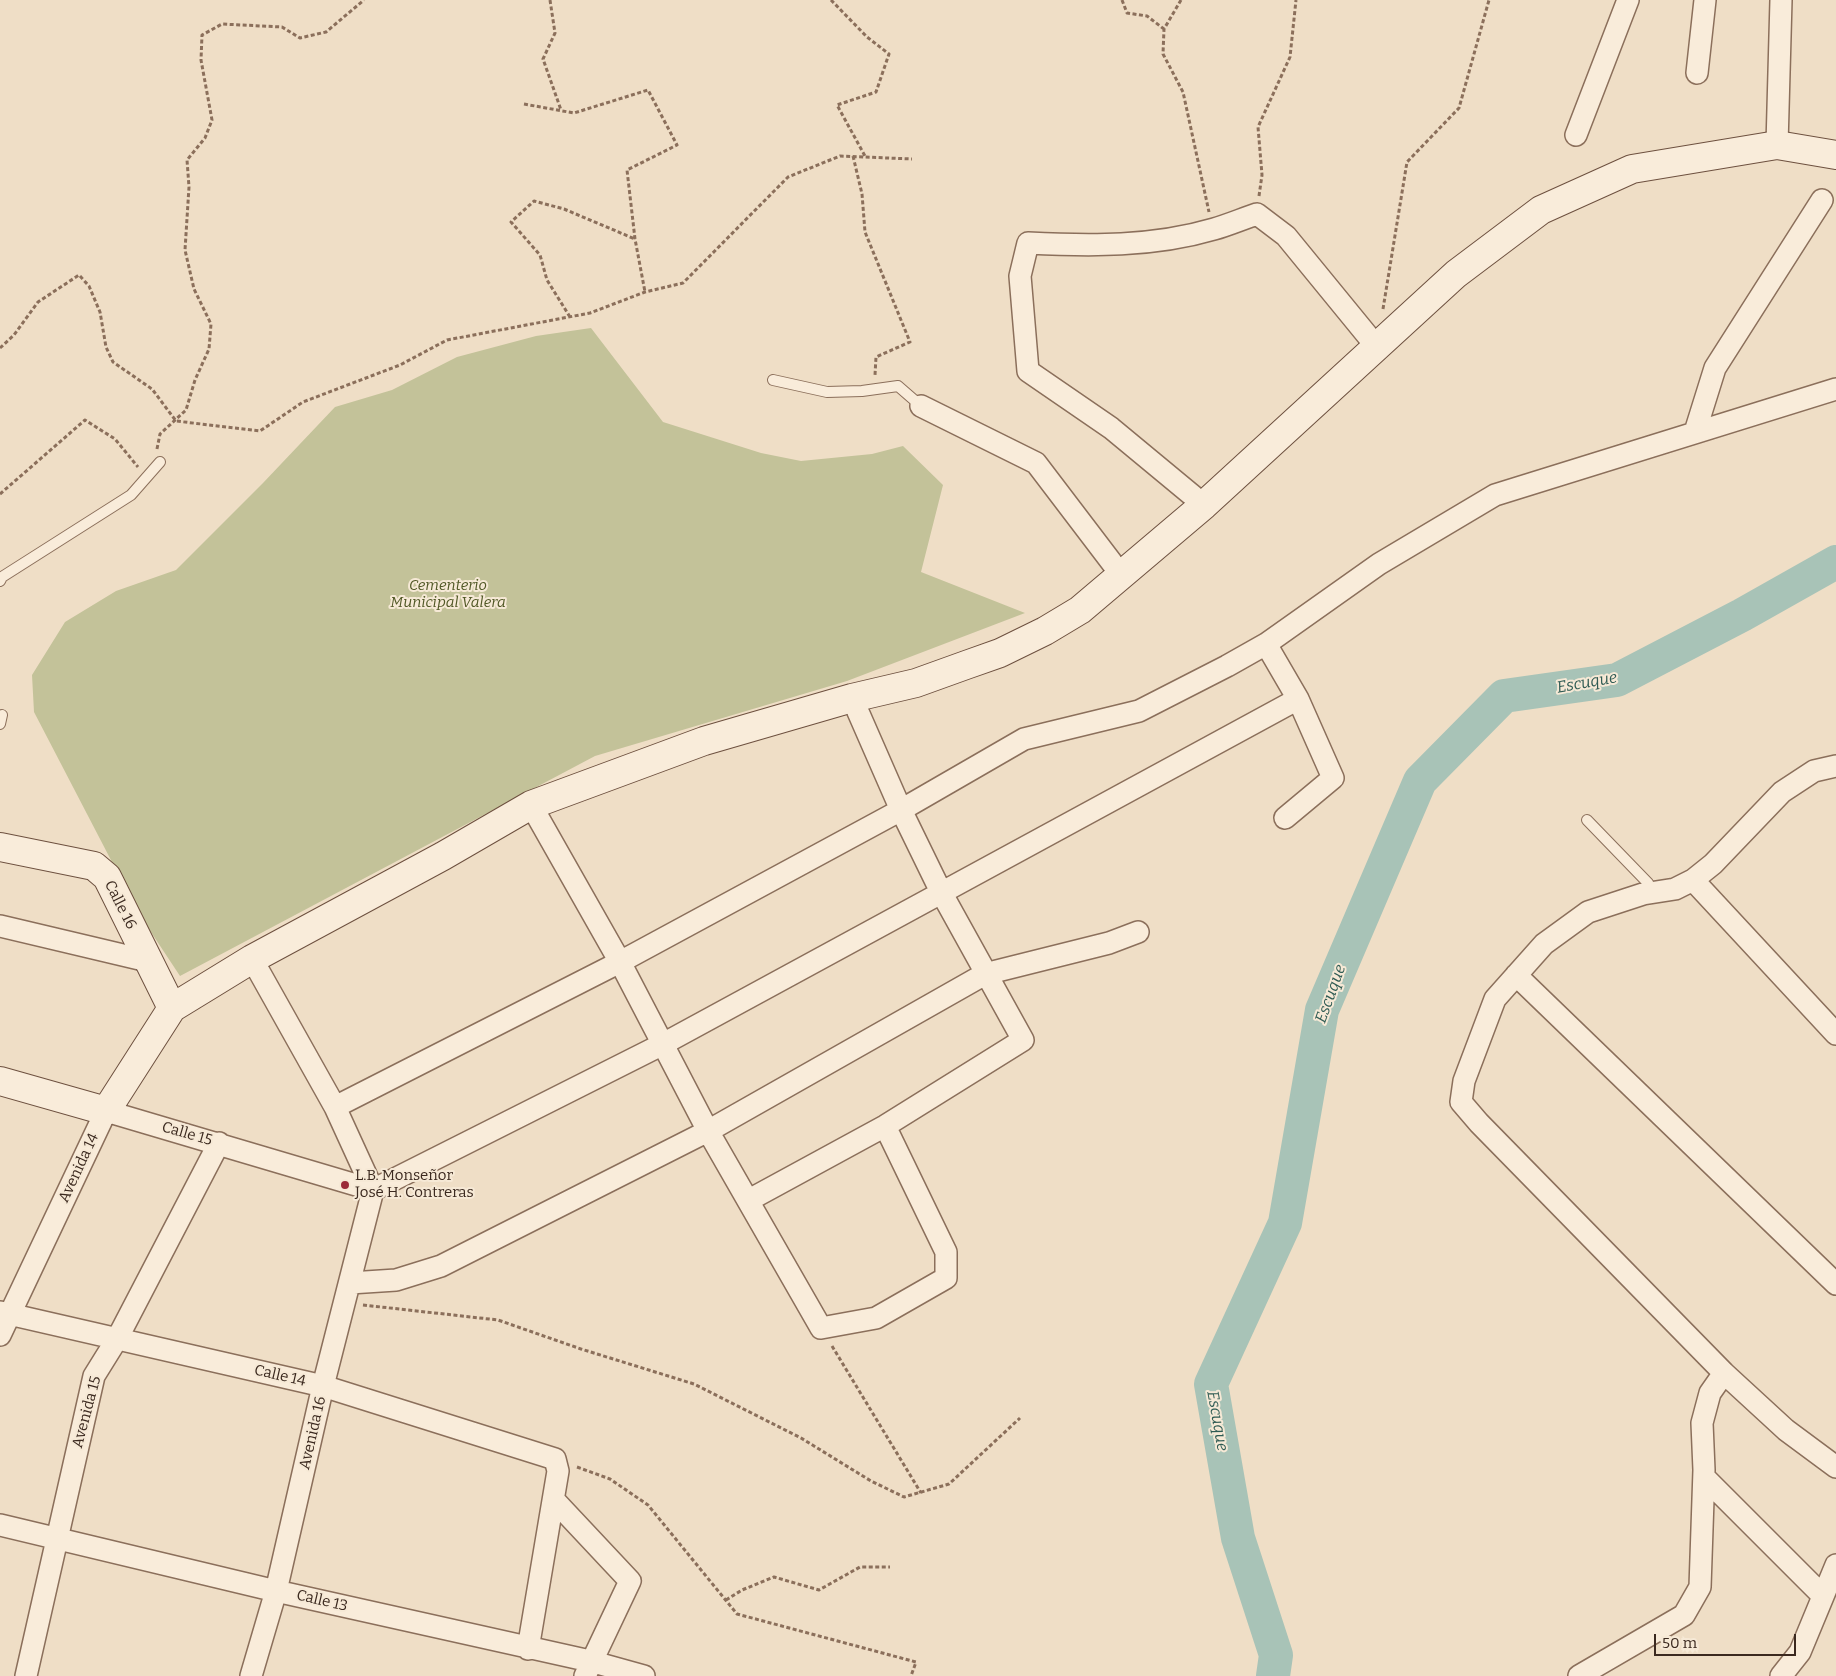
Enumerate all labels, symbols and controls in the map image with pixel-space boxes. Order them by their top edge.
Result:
park label: Cementerio Municipal Valera [390,577,506,612]
water label: Escuque [1555,668,1619,698]
street label: Calle 16 [100,878,140,932]
water label: Escuque [1312,962,1350,1026]
street label: Calle 15 [160,1118,214,1150]
street label: Avenida 14 [55,1130,103,1206]
place label: L.B. Monseñor José H. Contreras [355,1167,474,1202]
marker: L.B. Monseñor José H. Contreras [339,1179,351,1191]
street label: Calle 14 [253,1361,307,1391]
street label: Avenida 15 [69,1374,105,1450]
water label: Escuque [1202,1389,1232,1453]
street label: Avenida 16 [296,1395,330,1471]
street label: Calle 13 [295,1586,349,1616]
scale bar [1656,1624,1798,1656]
text: 50 m [1662,1634,1697,1652]

